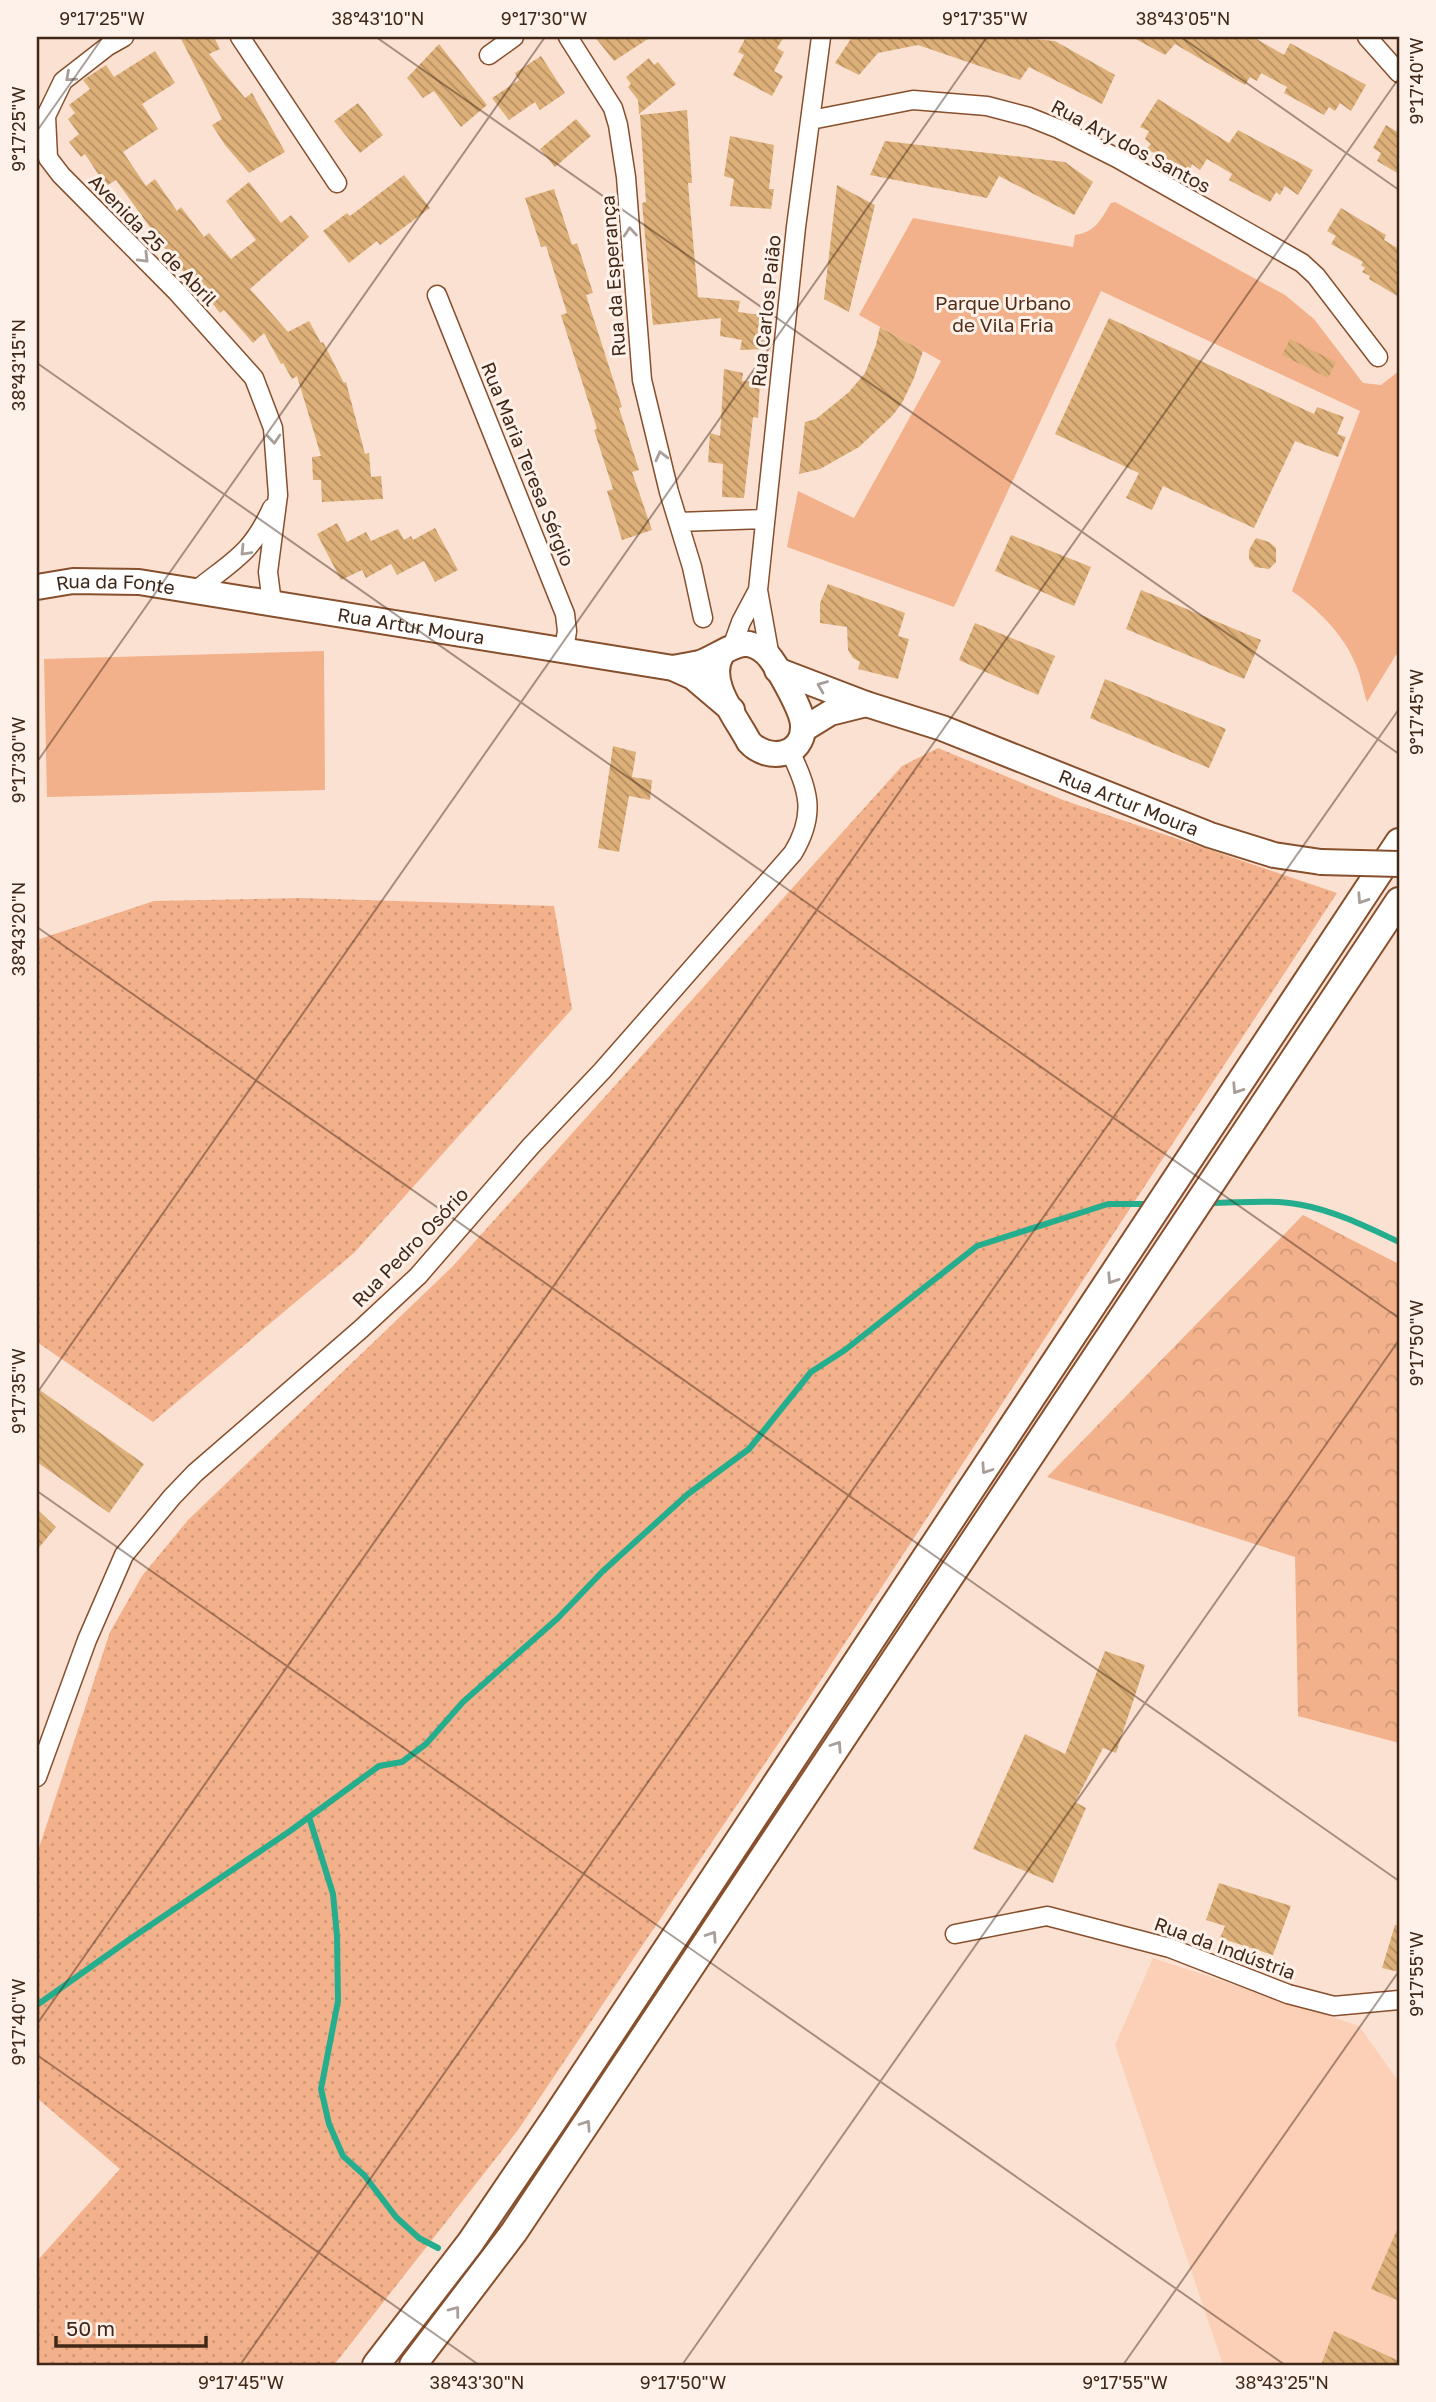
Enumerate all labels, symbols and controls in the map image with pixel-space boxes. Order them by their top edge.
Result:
text: 9°17'25"W [59,7,145,29]
text: 38°43'10"N [332,7,424,29]
text: 9°17'30"W [501,7,587,29]
text: 9°17'35"W [942,7,1028,29]
text: 38°43'05"N [1136,7,1230,29]
text: 9°17'40"W [1405,38,1427,124]
one-way arrow [65,69,78,81]
text: 9°17'25"W [7,86,29,172]
street label: Rua Ary dos Santos [1048,94,1215,197]
street label: Avenida 25 de Abril [85,169,222,310]
street label: Rua da Esperança [595,195,630,358]
one-way arrow [623,226,638,237]
street label: Rua Carlos Paião [746,234,785,388]
one-way arrow [135,250,148,263]
park label: Parque Urbano de Vila Fria [935,291,1071,336]
text: 38°43'15"N [7,319,29,411]
street label: Rua Maria Teresa Sérgio [477,358,580,569]
one-way arrow [266,434,281,445]
one-way arrow [654,450,669,462]
one-way arrow [241,543,254,556]
street label: Rua da Fonte [54,569,177,599]
street label: Rua Artur Moura [336,602,486,648]
text: 9°17'45"W [1405,669,1427,755]
one-way arrow [816,680,829,694]
text: 9°17'30"W [7,717,29,803]
street label: Rua Artur Moura [1056,764,1202,840]
text: 38°43'20"N [7,882,29,976]
one-way arrow [1357,891,1370,904]
one-way arrow [1232,1082,1245,1095]
street label: Rua Pedro Osório [347,1182,473,1311]
one-way arrow [1107,1272,1120,1285]
text: 9°17'50"W [1405,1300,1427,1386]
text: 9°17'35"W [7,1348,29,1434]
one-way arrow [982,1461,995,1474]
one-way arrow [829,1741,842,1754]
street label: Rua da Indústria [1151,1911,1299,1984]
one-way arrow [704,1930,717,1943]
text: 9°17'55"W [1405,1931,1427,2017]
text: 9°17'40"W [7,1979,29,2065]
one-way arrow [578,2120,590,2133]
scale bar [56,2304,206,2348]
one-way arrow [446,2306,459,2319]
text: 50 m [66,2315,115,2341]
text: 9°17'45"W [198,2371,284,2393]
text: 38°43'30"N [430,2371,524,2393]
text: 9°17'50"W [640,2371,726,2393]
text: 9°17'55"W [1082,2371,1168,2393]
text: 38°43'25"N [1235,2371,1329,2393]

